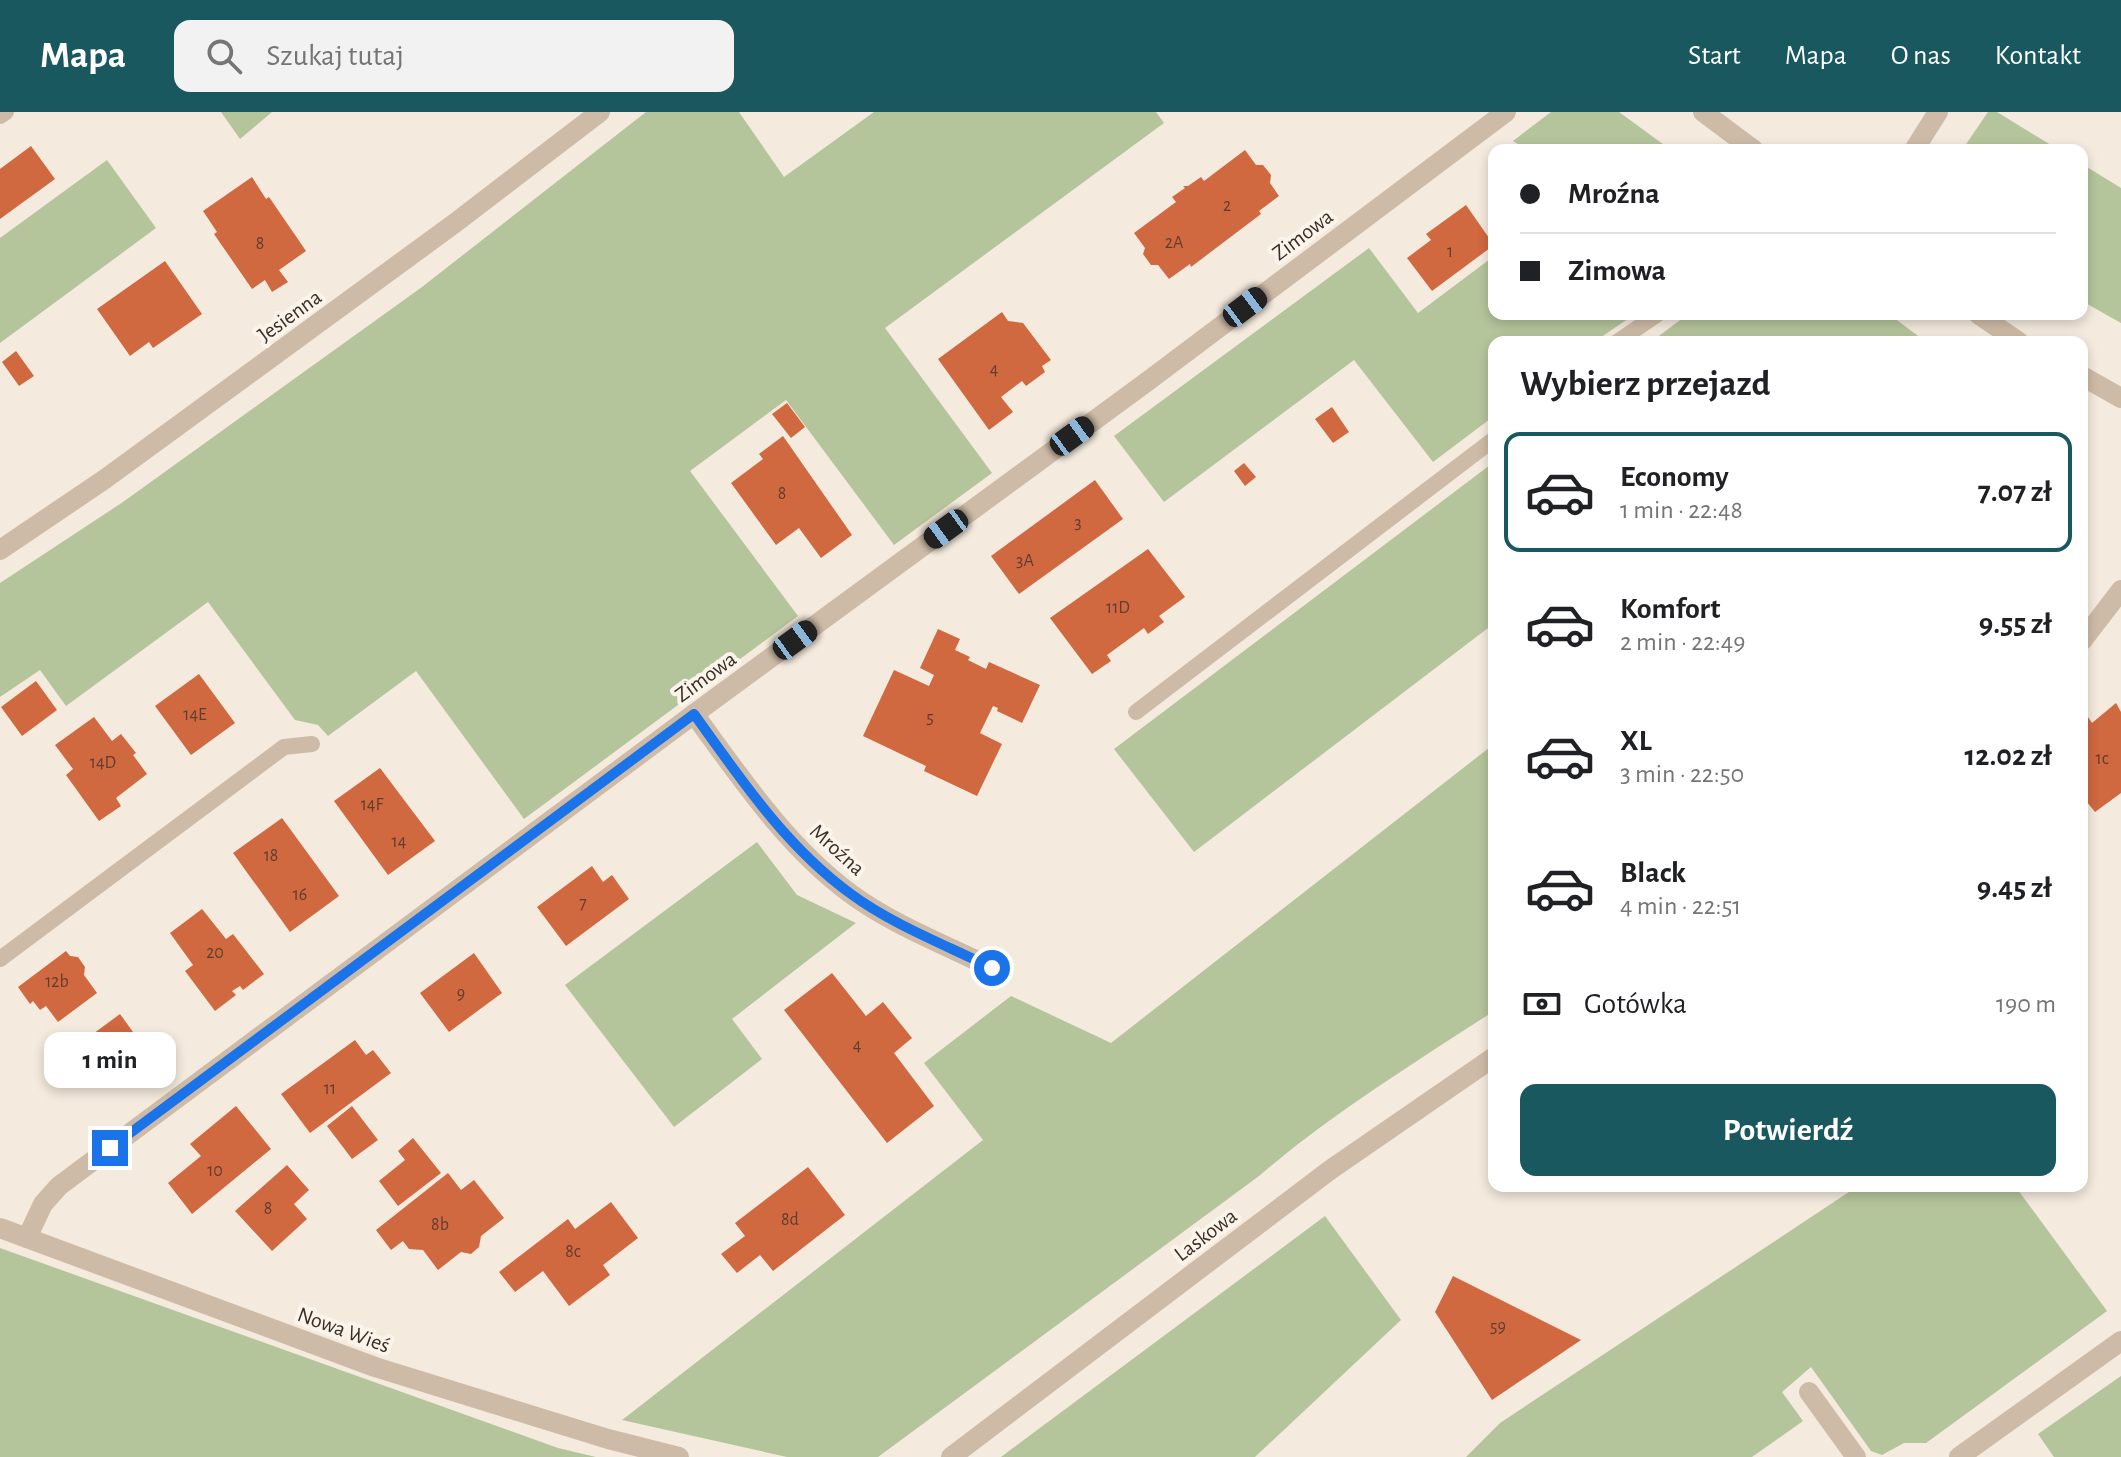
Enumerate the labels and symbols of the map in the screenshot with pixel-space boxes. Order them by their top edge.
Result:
house number: 2 [1223,197,1231,215]
street label: Zimowa [1268,205,1337,265]
house number: 2A [1165,234,1184,252]
house number: 8 [256,235,264,253]
house number: 1 [1447,243,1453,261]
car [1219,283,1271,331]
street label: Jesienna [254,286,325,346]
house number: 4 [990,361,999,379]
car [1046,412,1098,460]
house number: 8 [778,485,786,503]
car [920,505,972,553]
house number: 3 [1074,514,1082,532]
house number: 3A [1016,552,1035,570]
house number: 11D [1106,599,1130,617]
car [769,616,821,664]
street label: Zimowa [671,647,740,706]
house number: 14E [183,706,207,724]
house number: 5 [926,709,934,727]
house number: 1c [2095,750,2109,768]
house number: 14D [90,754,116,772]
house number: 14F [361,796,384,814]
street label: Mroźna [806,820,869,880]
house number: 14 [392,833,407,851]
house number: 18 [264,847,278,865]
house number: 16 [293,886,307,904]
house number: 7 [579,895,587,913]
house number: 20 [206,944,224,962]
route start [974,950,1010,986]
house number: 12b [45,973,69,991]
house number: 9 [457,985,465,1003]
callout: 1 min [44,1032,176,1088]
house number: 4 [853,1037,862,1055]
house number: 11 [324,1080,336,1098]
route end [92,1130,128,1166]
house number: 10 [207,1162,223,1180]
house number: 8 [264,1200,272,1218]
street label: Laskowa [1170,1204,1241,1265]
house number: 8d [781,1211,799,1229]
house number: 8b [431,1216,449,1234]
house number: 8c [565,1243,581,1261]
street label: Nowa Wieś [295,1303,393,1357]
house number: 59 [1490,1318,1506,1336]

